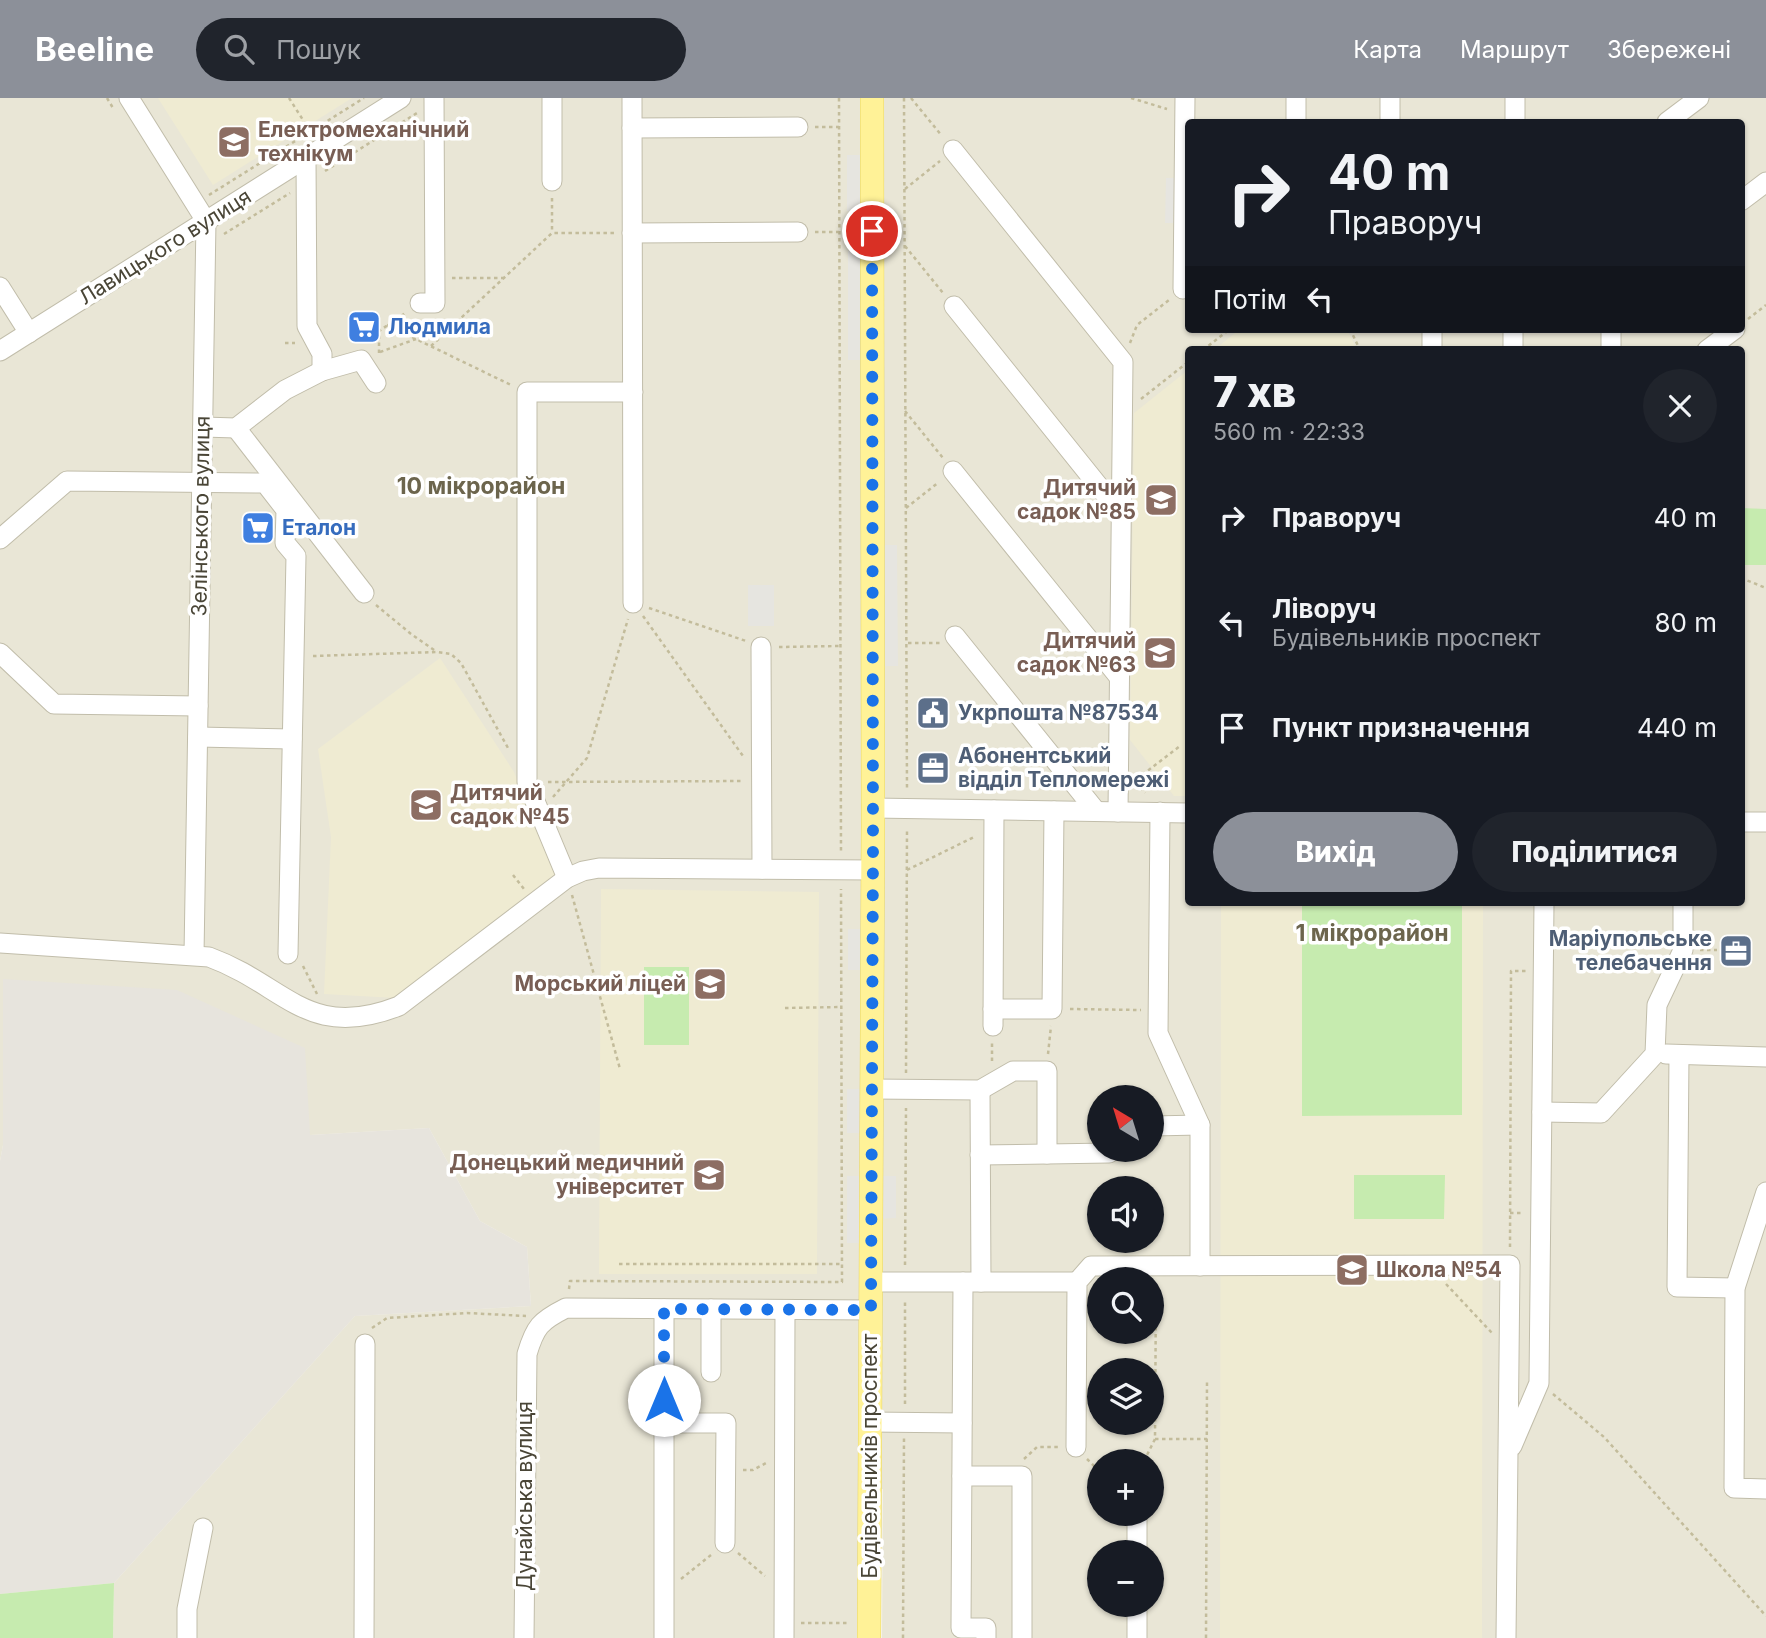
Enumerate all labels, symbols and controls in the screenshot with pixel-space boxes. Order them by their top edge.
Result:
search box [196,18,686,81]
text: Beeline [35,29,154,69]
icon: search [220,30,258,68]
text: Пошук [276,34,361,65]
text: Карта [1353,35,1422,64]
text: Маршрут [1460,35,1569,64]
text: Збережені [1607,35,1731,64]
place label: Електромеханічний технікум [258,117,469,166]
school or university icon: Електромеханічний технікум [215,123,253,161]
text: 40 m [1328,143,1451,202]
icon: right [1213,147,1304,238]
street label: Лавицького вулиця [74,183,255,310]
pin [842,201,902,261]
text: Праворуч [1328,203,1482,242]
icon: arrive [853,212,891,250]
icon: left [1301,280,1339,318]
text: Потім [1213,284,1287,315]
supermarket icon: Людмила [345,308,383,346]
place label: Людмила [388,314,491,339]
text: 7 хв [1213,366,1296,417]
button: close [1643,369,1717,443]
street label: Зелінського вулиця [186,415,215,617]
text: 560 m · 22:33 [1213,418,1365,446]
district label: 10 мікрорайон [397,472,565,500]
place label: Дитячий садок №85 [1017,475,1136,524]
school or university icon: Дитячий садок №85 [1142,481,1180,519]
icon: right [1213,499,1251,537]
text: Праворуч [1272,502,1401,533]
text: 40 m [1654,502,1717,533]
supermarket icon: Еталон [239,509,277,547]
place label: Еталон [282,515,356,540]
text: Ліворуч [1272,593,1376,624]
icon: left [1213,604,1251,642]
text: 80 m [1654,607,1717,638]
text: Будівельників проспект [1272,624,1541,652]
place label: Дитячий садок №63 [1017,628,1136,677]
school or university icon: Дитячий садок №63 [1141,634,1179,672]
public building icon: Укрпошта №87534 [914,694,952,732]
place label: Укрпошта №87534 [958,700,1159,725]
icon: arrive [1213,709,1251,747]
text: Пункт призначення [1272,712,1530,743]
text: 440 m [1637,712,1717,743]
place label: Абонентський відділ Тепломережі [958,743,1169,792]
office icon: Абонентський відділ Тепломережі [914,749,952,787]
place label: Дитячий садок №45 [450,780,570,829]
school or university icon: Дитячий садок №45 [407,786,445,824]
button: Вихід [1213,812,1458,892]
button: Поділитися [1472,812,1717,892]
district label: 1 мікрорайон [1295,919,1449,947]
place label: Маріупольське телебачення [1549,926,1712,975]
office icon: Маріупольське телебачення [1717,932,1755,970]
school or university icon: Морський ліцей [691,965,729,1003]
place label: Морський ліцей [514,971,686,996]
north arrow [1087,1085,1164,1162]
map controls [1087,1085,1164,1617]
place label: Донецький медичний університет [449,1150,684,1199]
school or university icon: Донецький медичний університет [690,1156,728,1194]
button: sound [1087,1176,1164,1253]
school or university icon: Школа №54 [1333,1251,1371,1289]
place label: Школа №54 [1376,1257,1502,1282]
button: search [1087,1267,1164,1344]
street label: Будівельників проспект [857,1333,882,1579]
button: layers [1087,1358,1164,1435]
position arrow [627,1363,701,1437]
street label: Дунайська вулиця [512,1401,537,1591]
button: + [1087,1449,1164,1526]
button: − [1087,1540,1164,1617]

